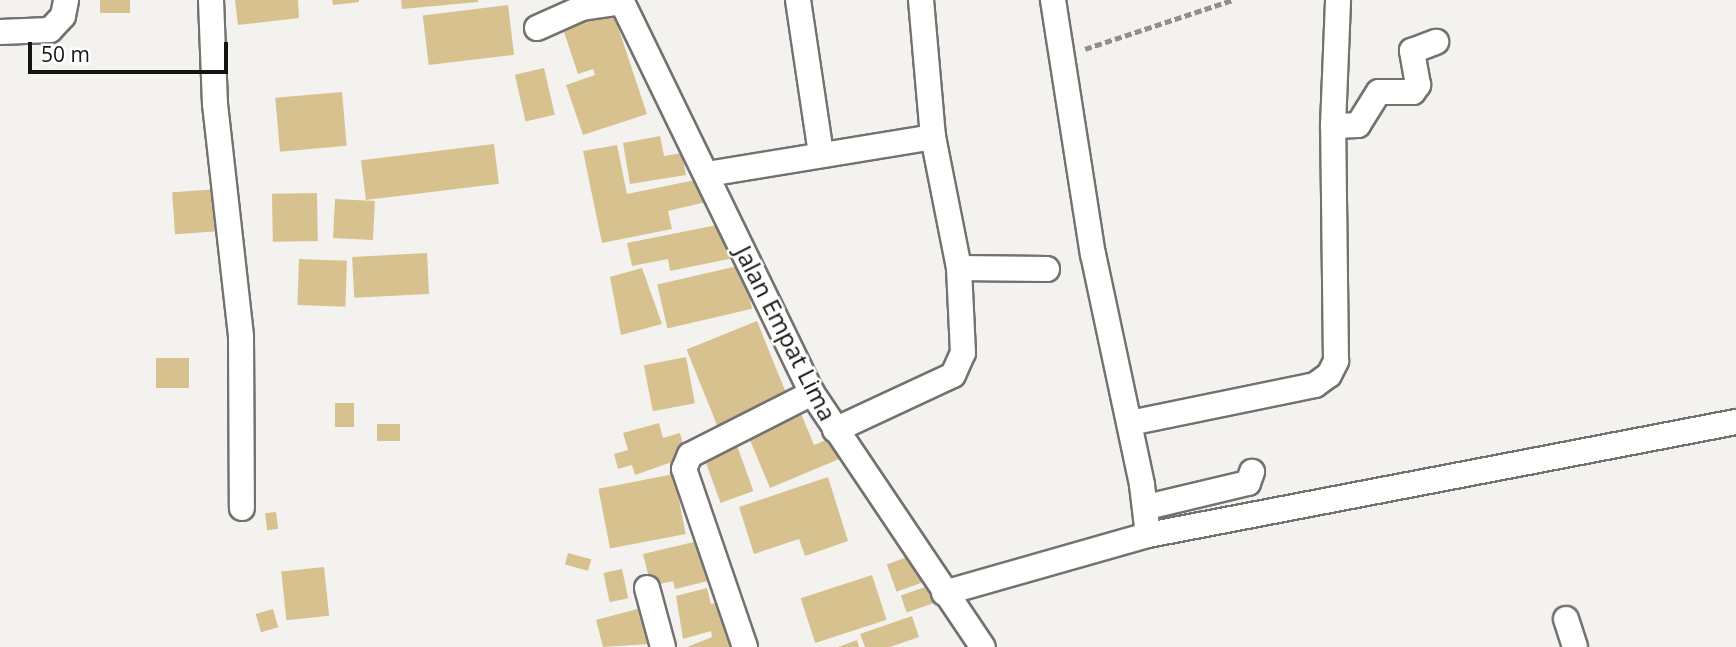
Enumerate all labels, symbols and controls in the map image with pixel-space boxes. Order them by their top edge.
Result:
scale bar [32,28,231,72]
text: 50 m [41,40,90,68]
street label: Jalan Empat Lima [729,241,843,425]

